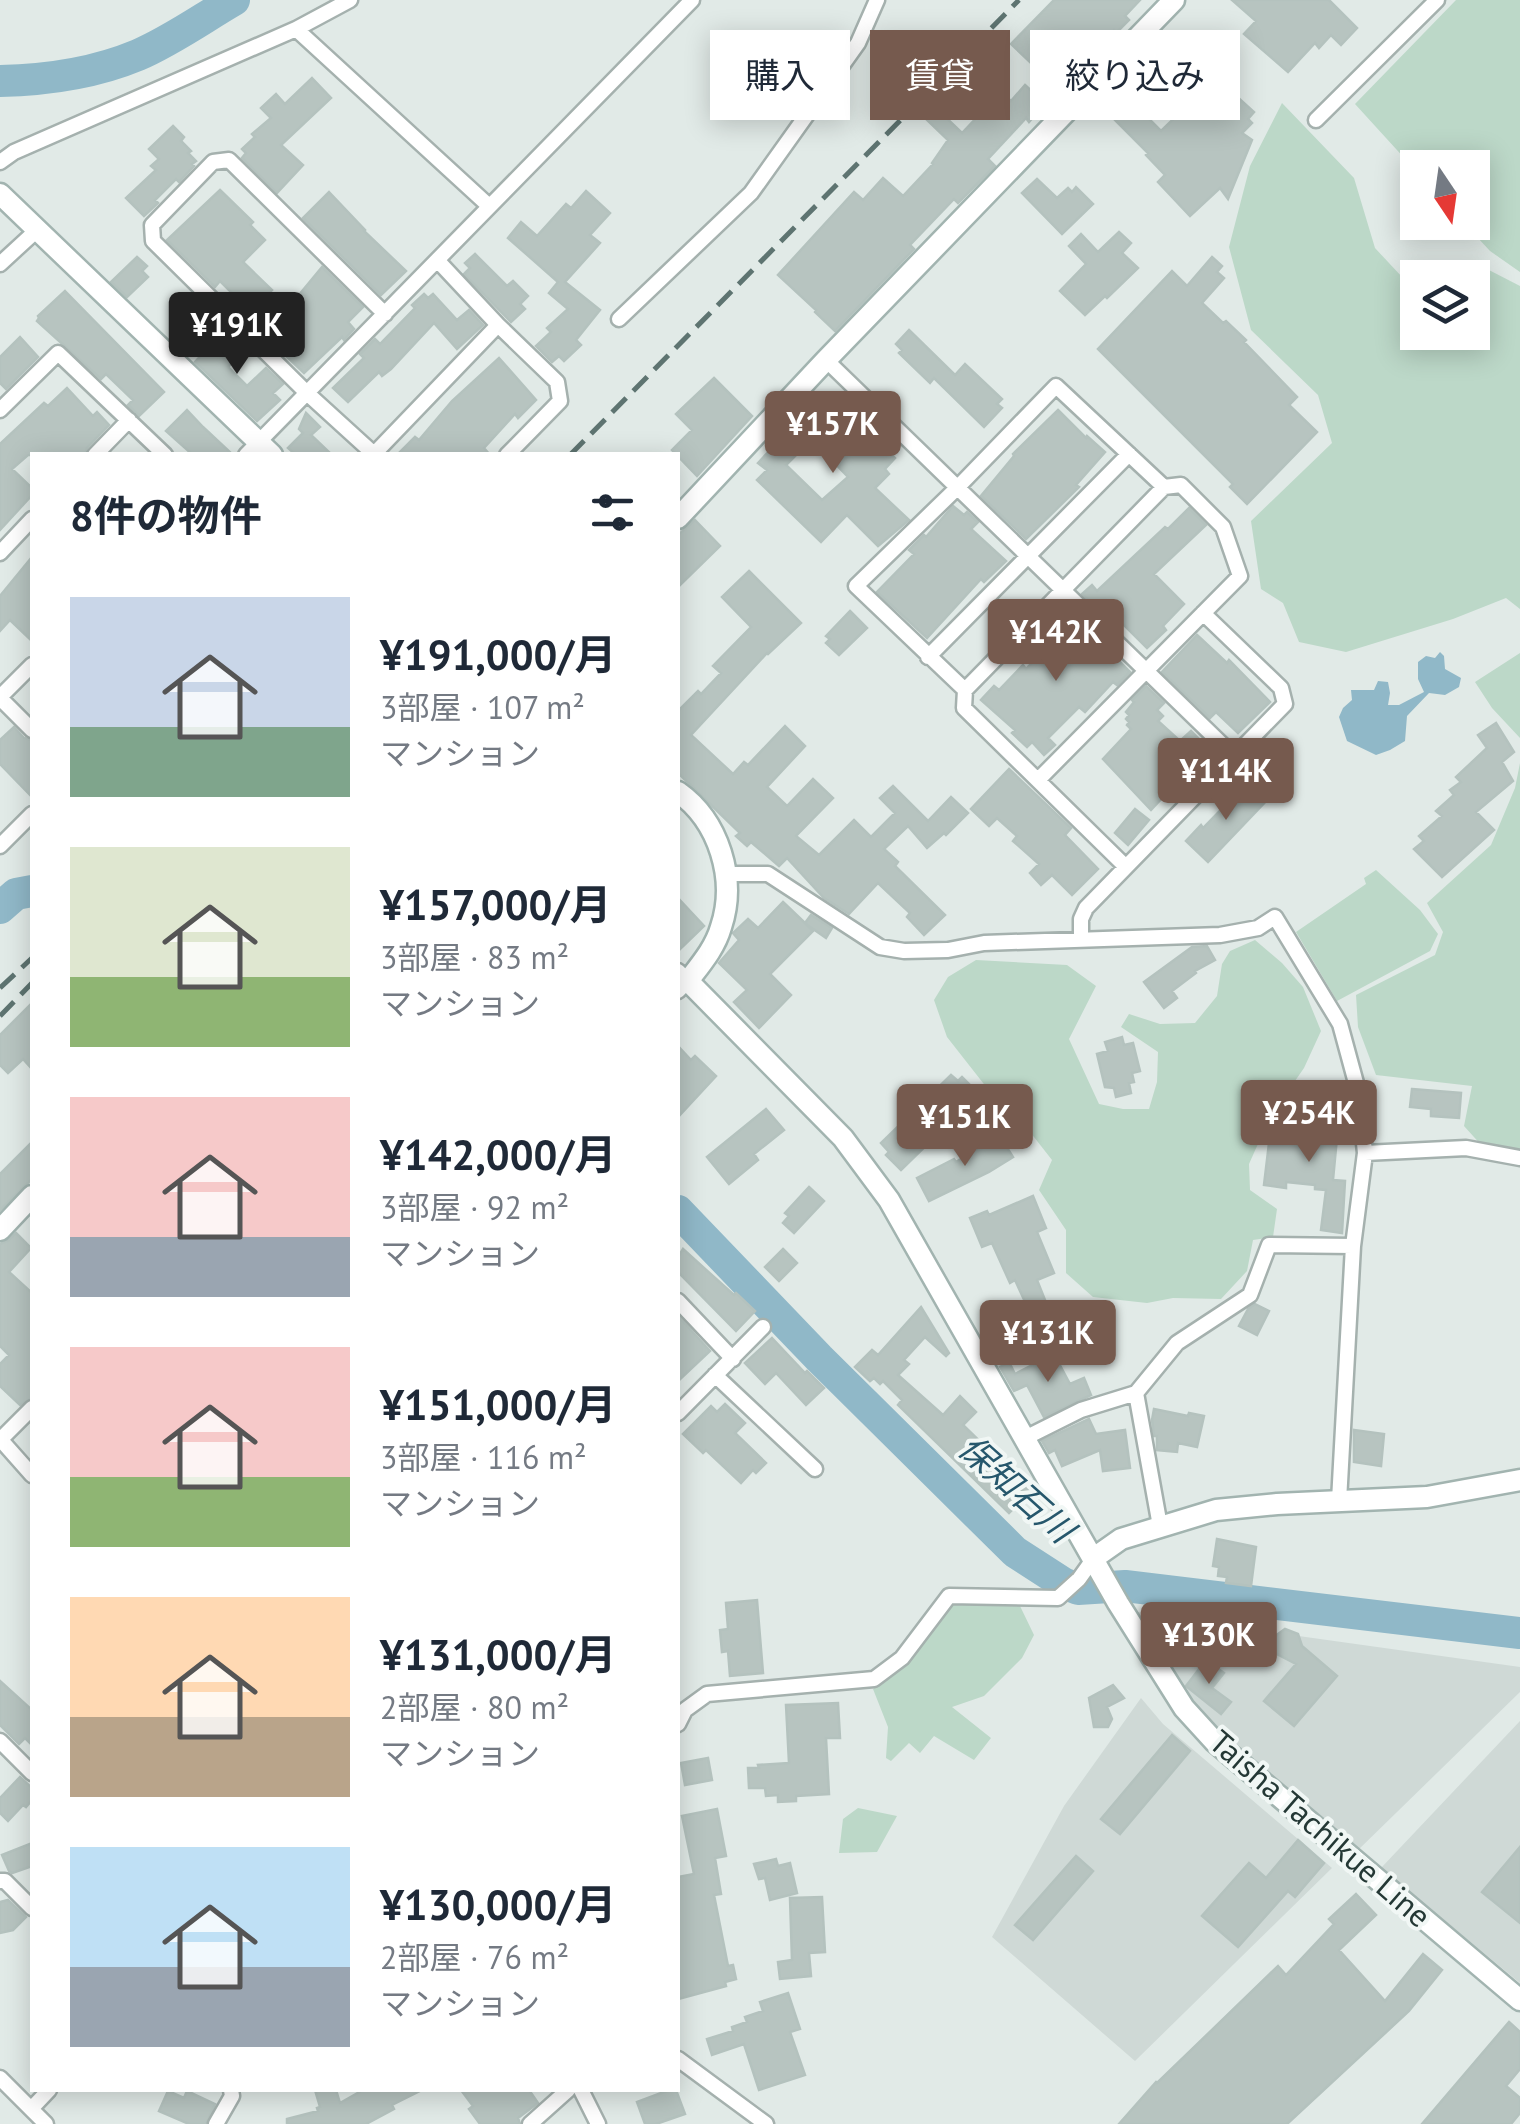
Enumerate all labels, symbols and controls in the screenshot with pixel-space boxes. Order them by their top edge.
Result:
chip: 購入 [710,30,850,120]
chip: 賃貸 [870,30,1010,120]
chip: 絞り込み [1030,30,1240,120]
north arrow [1400,150,1490,240]
map controls [1400,150,1490,350]
button: layers [1400,260,1490,350]
pin: ¥191K [167,292,307,377]
text: ¥191K [191,303,283,345]
pin: ¥157K [763,391,903,476]
text: ¥157K [787,402,879,444]
icon: filters [585,485,640,540]
text: 8件の物件 [70,488,262,543]
pin: ¥142K [986,599,1126,684]
text: ¥142K [1010,610,1102,652]
text: ¥191,000/月 [380,627,616,682]
icon: home [150,637,270,757]
text: 3部屋 · 107 m² [380,686,585,728]
text: マンション [380,732,540,774]
pin: ¥114K [1156,738,1296,823]
text: ¥114K [1180,749,1272,791]
text: ¥157,000/月 [380,877,611,932]
icon: home [150,887,270,1007]
text: 3部屋 · 83 m² [380,936,569,978]
text: マンション [380,982,540,1024]
pin: ¥254K [1239,1080,1379,1165]
pin: ¥151K [895,1084,1035,1169]
text: ¥254K [1263,1091,1355,1133]
text: ¥151K [919,1095,1011,1137]
text: ¥142,000/月 [380,1127,616,1182]
icon: home [150,1137,270,1257]
text: 3部屋 · 92 m² [380,1186,569,1228]
text: マンション [380,1232,540,1274]
pin: ¥131K [978,1300,1118,1385]
text: ¥131K [1002,1311,1094,1353]
text: ¥151,000/月 [380,1377,616,1432]
icon: home [150,1387,270,1507]
water label: 保知石川 [949,1424,1087,1555]
text: 3部屋 · 116 m² [380,1436,587,1478]
text: マンション [380,1482,540,1524]
pin: ¥130K [1139,1602,1279,1687]
text: ¥130K [1163,1613,1255,1655]
text: ¥131,000/月 [380,1627,616,1682]
icon: home [150,1637,270,1757]
text: 2部屋 · 80 m² [380,1686,569,1728]
street label: Taisha Tachikue Line [1201,1720,1440,1936]
text: マンション [380,1732,540,1774]
text: ¥130,000/月 [380,1877,616,1932]
icon: home [150,1887,270,2007]
text: 2部屋 · 76 m² [380,1936,569,1978]
text: マンション [380,1982,540,2024]

